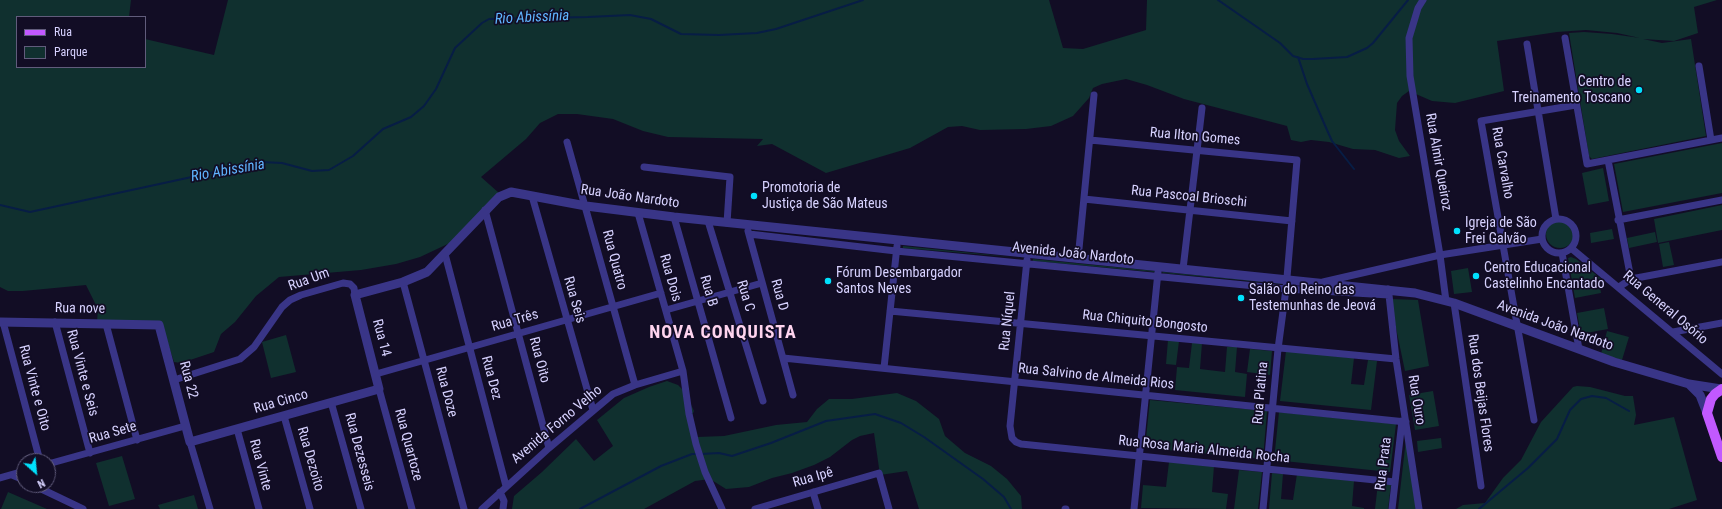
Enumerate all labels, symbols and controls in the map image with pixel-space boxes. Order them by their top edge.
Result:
water label: Rio Abissínia [494,7,570,29]
legend [16,16,146,68]
text: Rua [54,25,72,39]
text: Parque [54,45,87,59]
place label: Centro de Treinamento Toscano [1512,74,1631,106]
marker: Centro de Treinamento Toscano [1634,85,1644,95]
street label: Rua Almir Queiroz [1421,112,1455,212]
street label: Rua Ilton Gomes [1149,125,1241,149]
street label: Rua Carvalho [1487,126,1517,200]
water label: Rio Abissínia [190,156,266,186]
place label: Promotoria de Justiça de São Mateus [762,180,888,212]
street label: Rua João Nardoto [580,182,680,212]
street label: Rua Pascoal Brioschi [1130,183,1248,211]
marker: Promotoria de Justiça de São Mateus [749,191,759,201]
place label: Igreja de São Frei Galvão [1465,215,1537,248]
marker: Igreja de São Frei Galvão [1452,226,1462,236]
street label: Rua Quatro [598,228,630,292]
street label: Avenida João Nardoto [1011,239,1135,269]
street label: Rua Dois [655,252,685,304]
place label: Centro Educacional Castelinho Encantado [1484,260,1604,292]
street label: Rua Um [286,265,332,295]
place label: Fórum Desembargador Santos Neves [836,265,962,298]
street label: Rua General Osório [1619,268,1711,348]
marker: Centro Educacional Castelinho Encantado [1471,271,1481,281]
street label: Rua B [696,273,720,309]
street label: Rua Seis [559,275,589,325]
marker: Fórum Desembargador Santos Neves [823,276,833,286]
street label: Rua D [767,277,791,313]
street label: Rua C [732,278,758,314]
place label: Salão do Reino das Testemunhas de Jeová [1249,282,1376,314]
street label: Rua Níquel [997,290,1019,352]
marker: Salão do Reino das Testemunhas de Jeová [1236,293,1246,303]
street label: Avenida João Nardoto [1495,297,1615,355]
street label: Rua nove [55,300,105,318]
street label: Rua Três [490,306,540,336]
street label: Rua Chiquito Bongosto [1081,307,1209,337]
street label: Rua 14 [368,318,394,358]
district label: NOVA CONQUISTA [649,322,797,344]
street label: Rua Vinte e Seis [62,328,102,418]
street label: Rua dos Beijas Flores [1463,333,1497,453]
street label: Rua Oito [525,335,553,385]
street label: Rua Vinte e Oito [14,343,54,433]
street label: Rua Dez [477,354,505,402]
street label: Rua 22 [175,360,201,400]
street label: Rua Salvino de Almeida Rios [1017,360,1175,394]
street label: Rua Platina [1250,361,1272,425]
street label: Rua Doze [431,365,461,419]
street label: Rua Ouro [1404,374,1428,426]
street label: Avenida Forno Velho [508,382,606,468]
street label: Rua Cinco [252,386,310,418]
street label: Rua Quartoze [390,407,426,483]
street label: Rua Dezesseis [341,411,377,493]
street label: Rua Sete [87,418,139,448]
street label: Rua Dezoito [293,425,327,493]
street label: Rua Rosa Maria Almeida Rocha [1117,433,1291,467]
street label: Rua Prata [1372,436,1396,492]
street label: Rua Vinte [245,437,275,493]
north arrow [16,453,56,493]
street label: Rua Ipê [791,464,835,492]
text: N [35,476,47,491]

